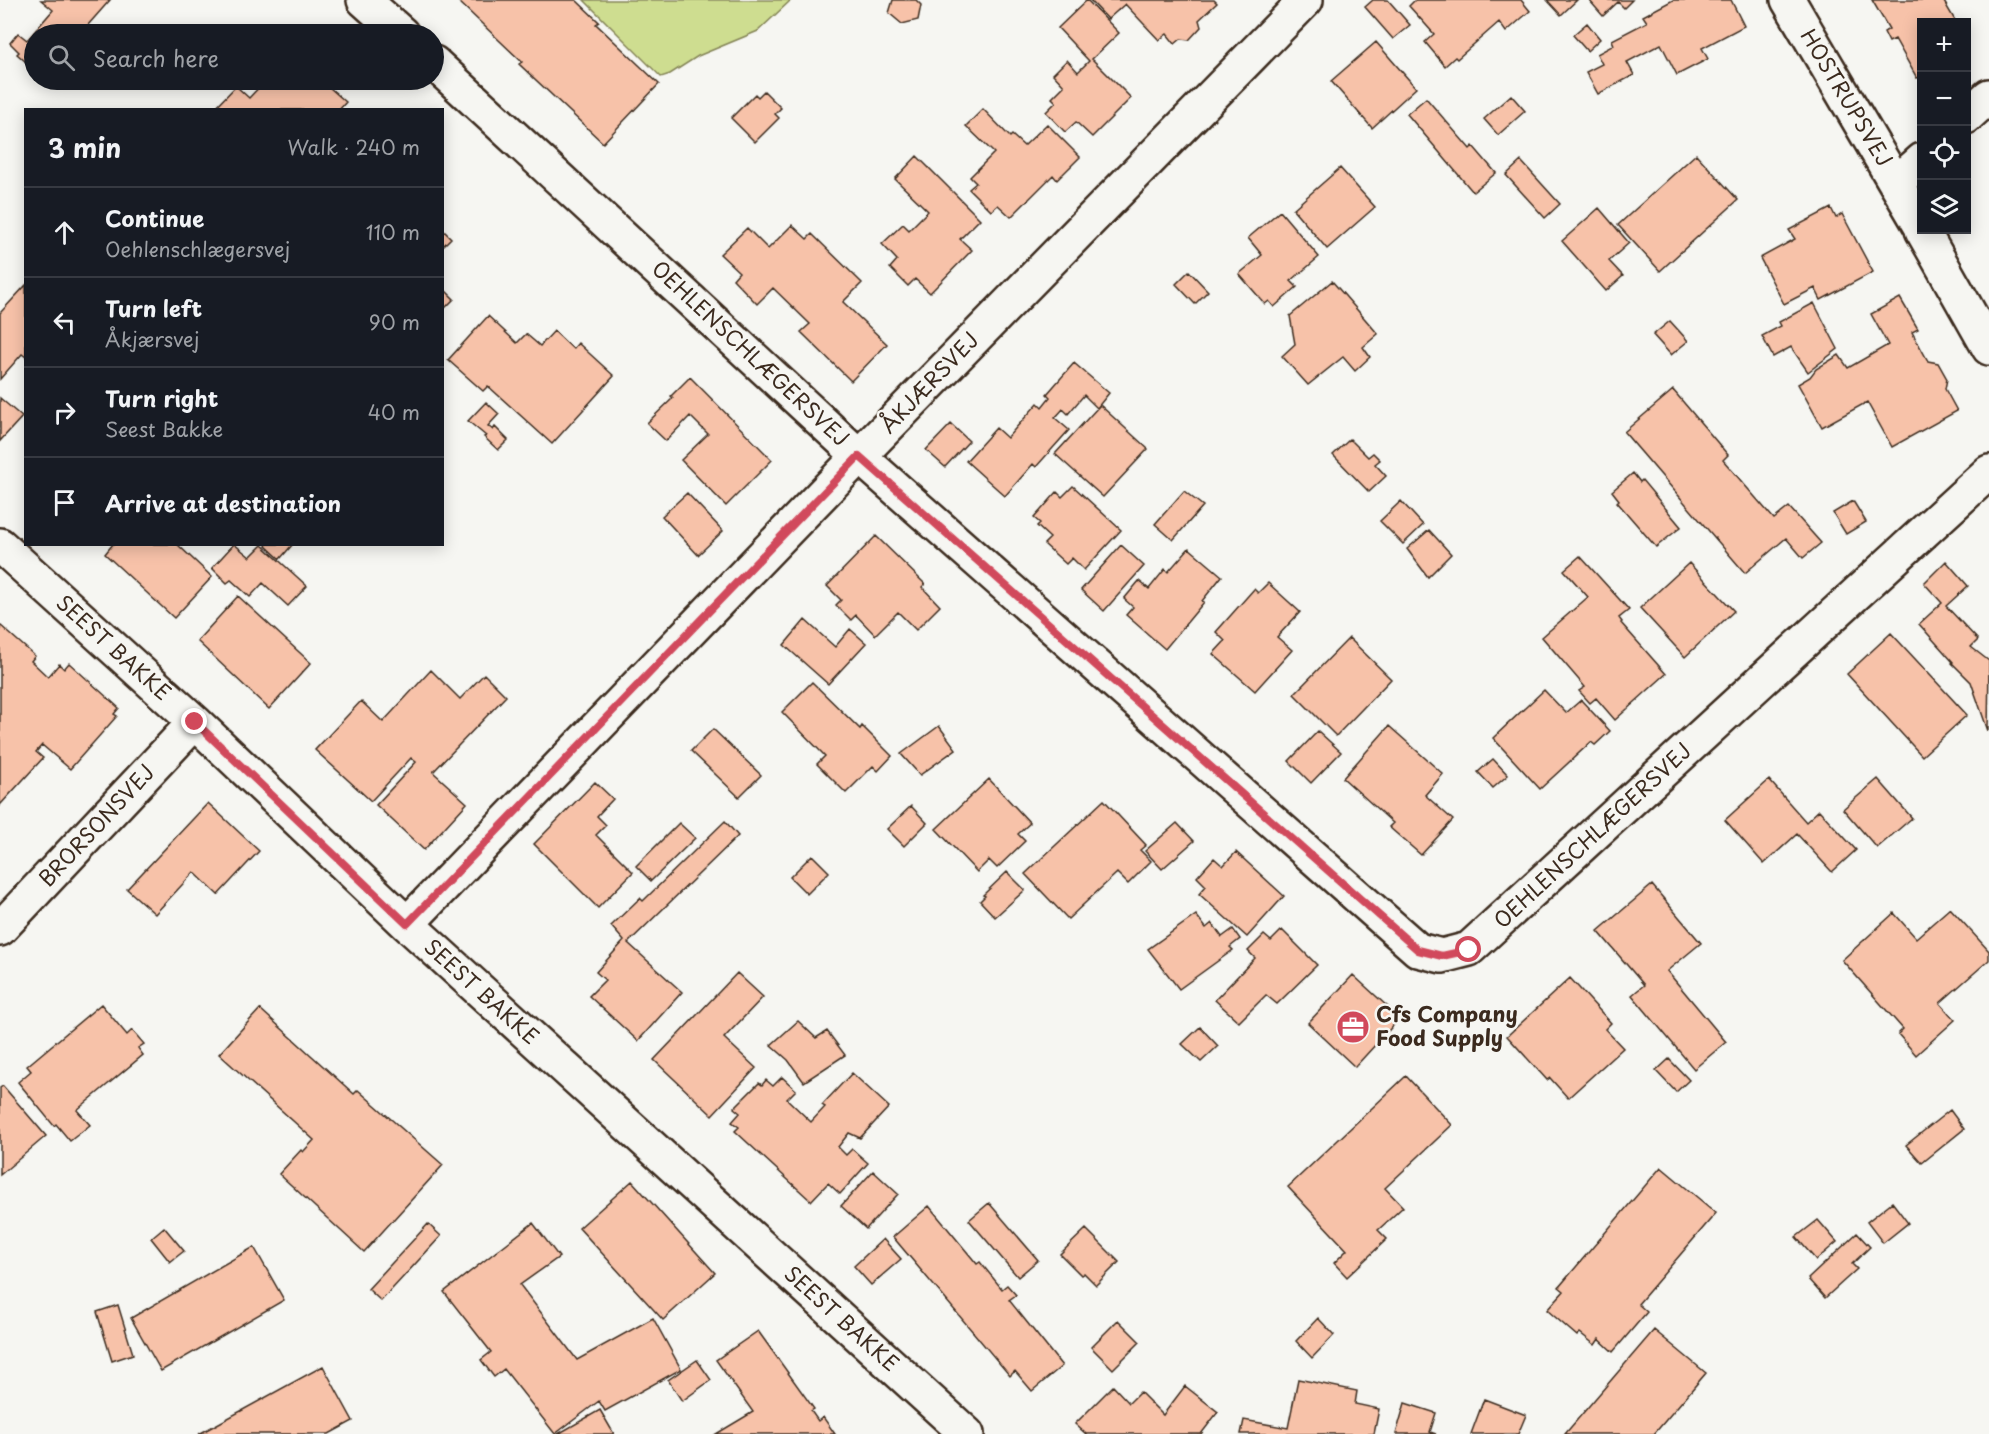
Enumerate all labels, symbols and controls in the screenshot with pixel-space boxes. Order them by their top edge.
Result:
map controls [1917,18,1971,234]
button: + [1917,18,1971,72]
street label: HOSTRUPSVEJ [1794,22,1902,172]
search box [24,24,444,90]
icon: search [45,41,78,74]
text: Search here [93,41,219,74]
button: − [1917,72,1971,126]
button: locate [1917,126,1971,180]
text: 3 min [48,128,121,167]
text: Walk · 240 m [287,132,420,162]
button: layers [1917,180,1971,234]
text: Continue [105,201,204,234]
icon: ahead [48,216,81,249]
text: 110 m [366,217,420,247]
text: Oehlenschlægersvej [105,234,290,264]
street label: OEHLENSCHLÆGERSVEJ [645,252,857,453]
text: Turn left [105,291,202,324]
icon: left [48,306,81,339]
text: 90 m [369,307,420,337]
text: Åkjærsvej [105,324,199,354]
street label: ÅKJÆRSVEJ [872,324,985,440]
text: Turn right [105,381,218,414]
icon: right [48,396,81,429]
text: 40 m [368,397,420,427]
text: Seest Bakke [105,414,223,444]
icon: arrive [48,486,81,519]
text: Arrive at destination [105,486,341,519]
street label: SEEST BAKKE [50,586,179,707]
route end [181,708,207,734]
street label: OEHLENSCHLÆGERSVEJ [1486,734,1698,935]
street label: BRORSONSVEJ [30,756,161,893]
street label: SEEST BAKKE [418,930,547,1051]
route start [1455,936,1481,962]
place label: Cfs Company Food Supply [1376,997,1518,1053]
office icon: Cfs Company Food Supply [1335,1009,1371,1045]
street label: SEEST BAKKE [778,1257,907,1378]

